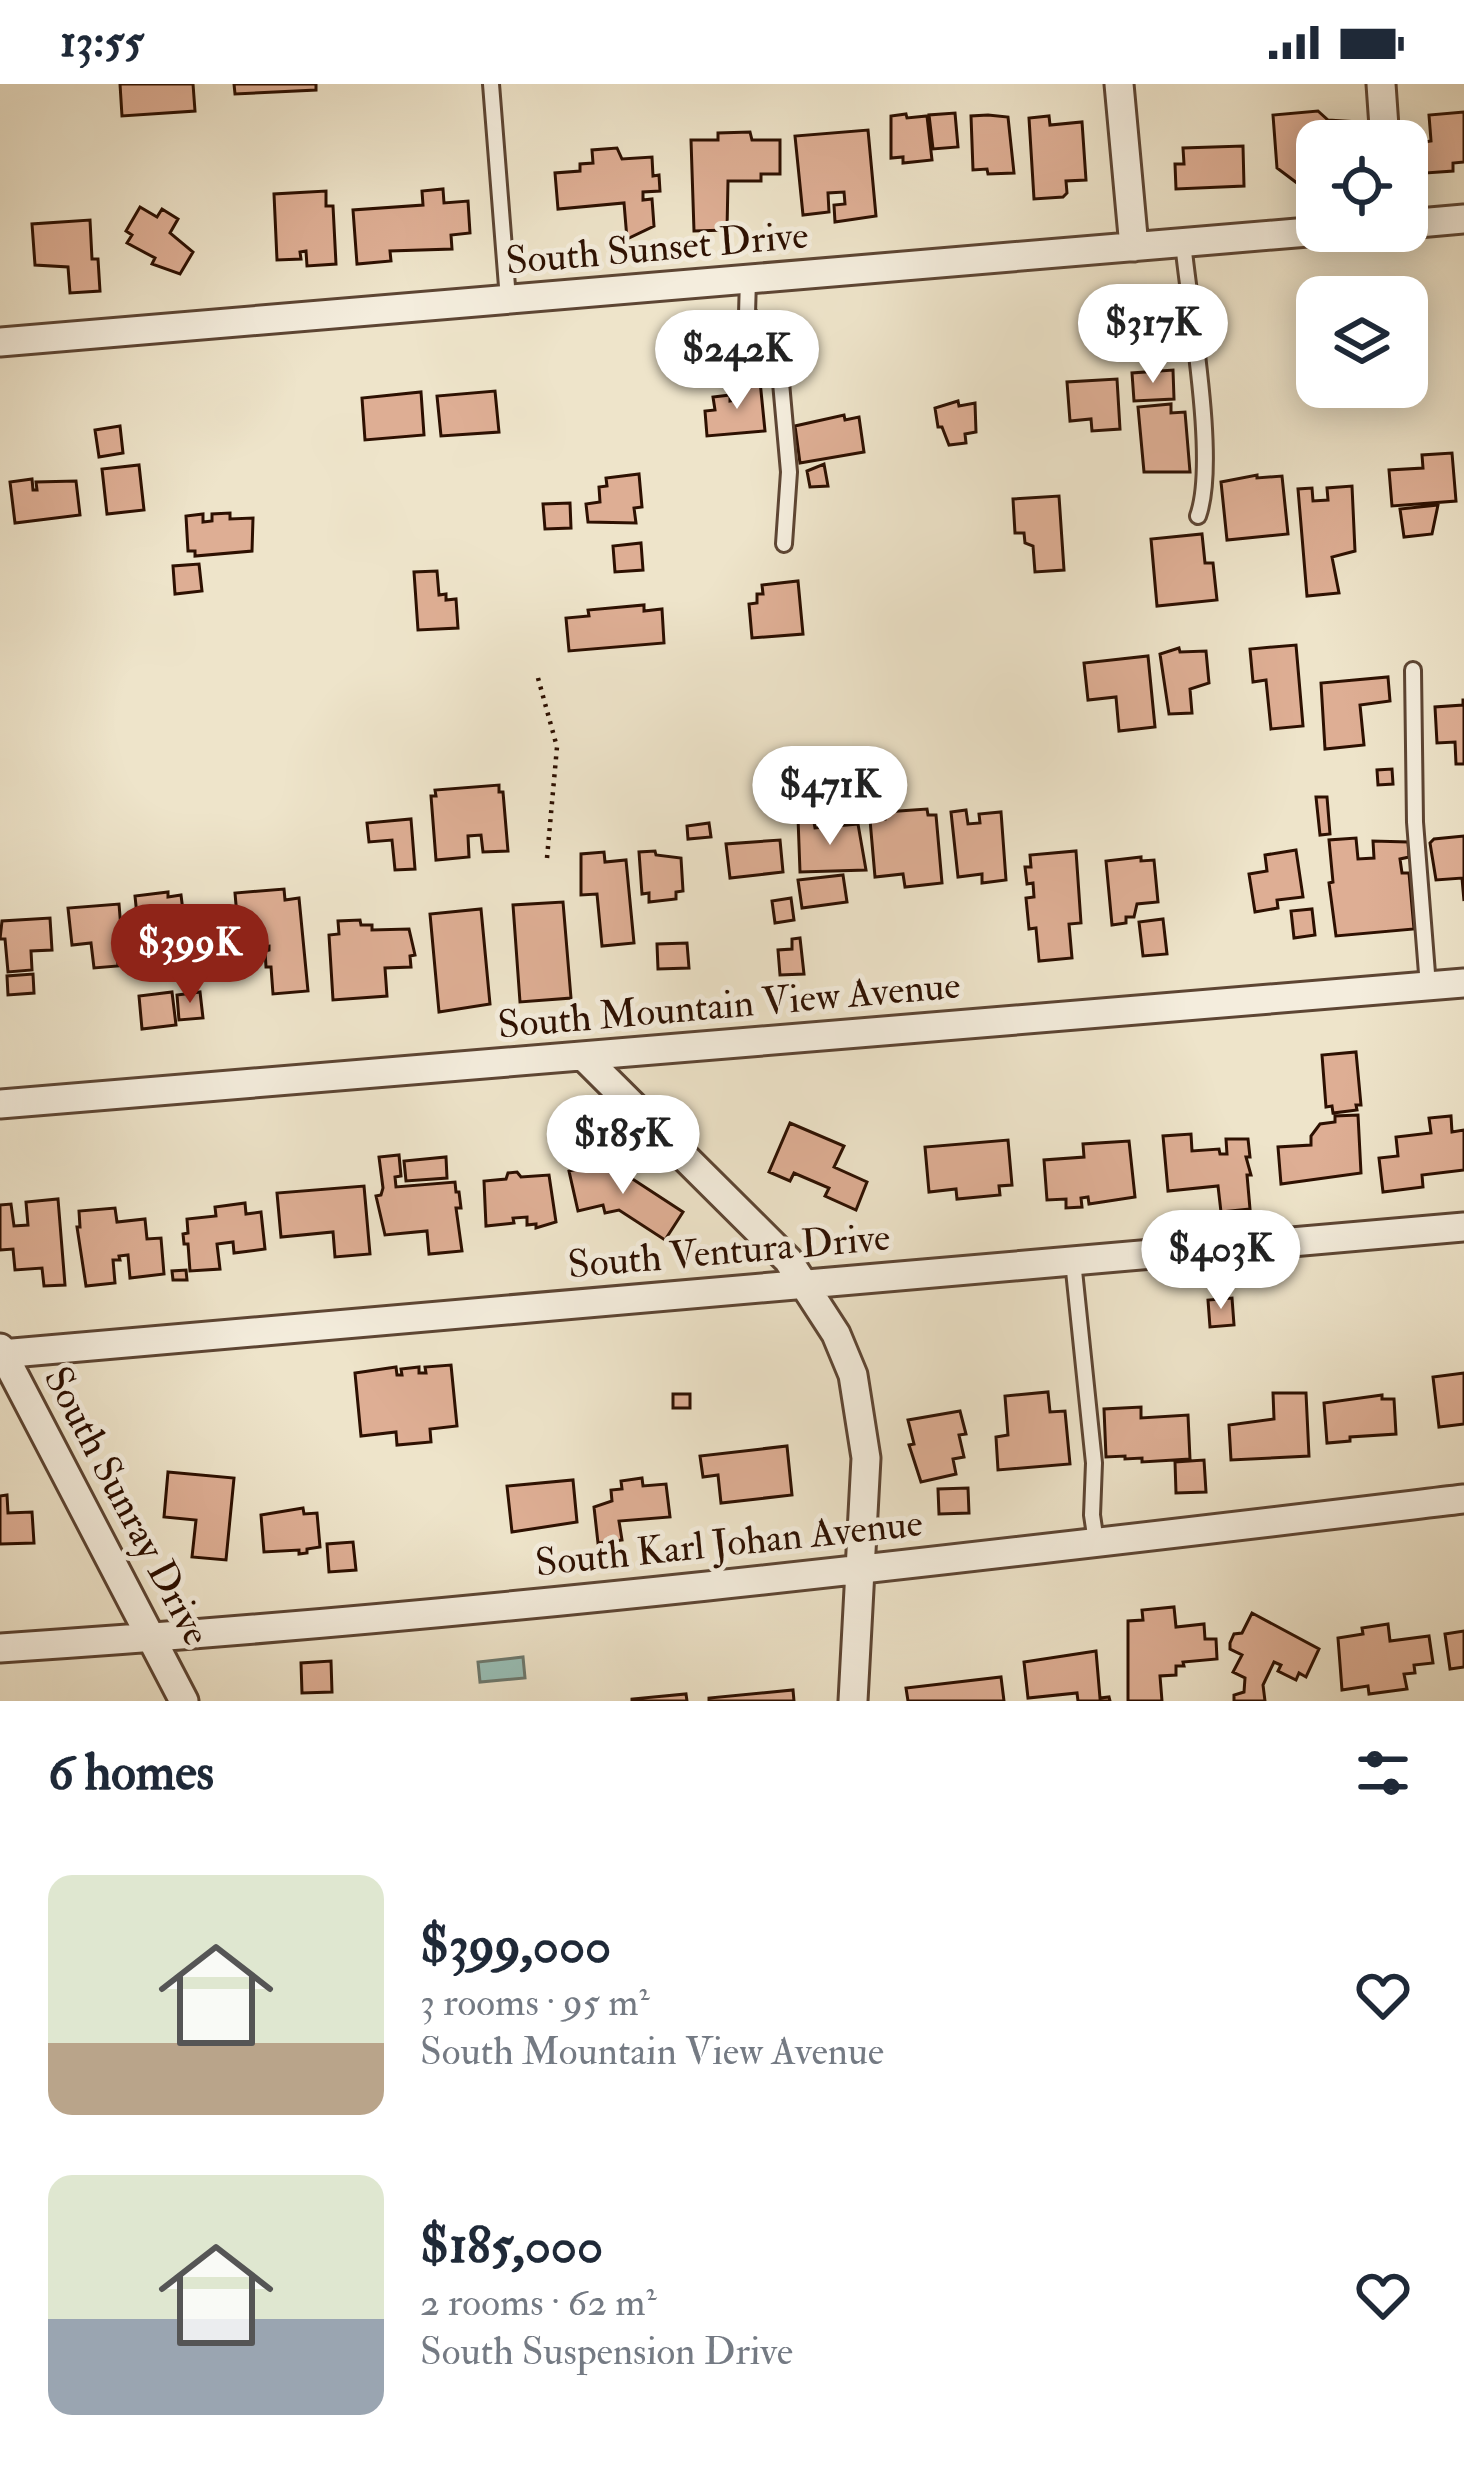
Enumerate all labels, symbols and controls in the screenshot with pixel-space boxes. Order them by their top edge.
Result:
text: 13:55 [60,14,144,70]
map controls [1296,120,1428,408]
button: locate [1296,120,1428,252]
street label: South Sunset Drive [504,210,810,286]
button: layers [1296,276,1428,408]
pin: $317K [1069,284,1237,386]
text: $317K [1105,298,1201,347]
pin: $242K [653,310,821,412]
text: $242K [682,324,792,373]
pin: $471K [746,746,914,848]
text: $471K [779,760,881,809]
pin: $399K [106,904,274,1006]
text: $399K [138,918,242,967]
street label: South Mountain View Avenue [496,960,962,1050]
pin: $185K [539,1095,707,1197]
text: $185K [574,1109,672,1158]
pin: $403K [1137,1210,1305,1312]
street label: South Ventura Drive [566,1213,892,1289]
text: $403K [1168,1224,1274,1273]
street label: South Sunray Drive [33,1358,221,1654]
street label: South Karl Johan Avenue [533,1498,925,1588]
icon: filters [1350,1740,1416,1806]
text: 6 homes [48,1741,214,1805]
text: $399,000 [420,1914,611,1978]
icon: home [144,1923,288,2067]
icon: heart [1350,1962,1416,2028]
text: 3 rooms · 95 m² [420,1978,649,2027]
text: South Mountain View Avenue [420,2027,884,2076]
text: $185,000 [420,2214,603,2278]
icon: home [144,2223,288,2367]
icon: heart [1350,2262,1416,2328]
text: 2 rooms · 62 m² [420,2278,657,2327]
text: South Suspension Drive [420,2327,793,2376]

